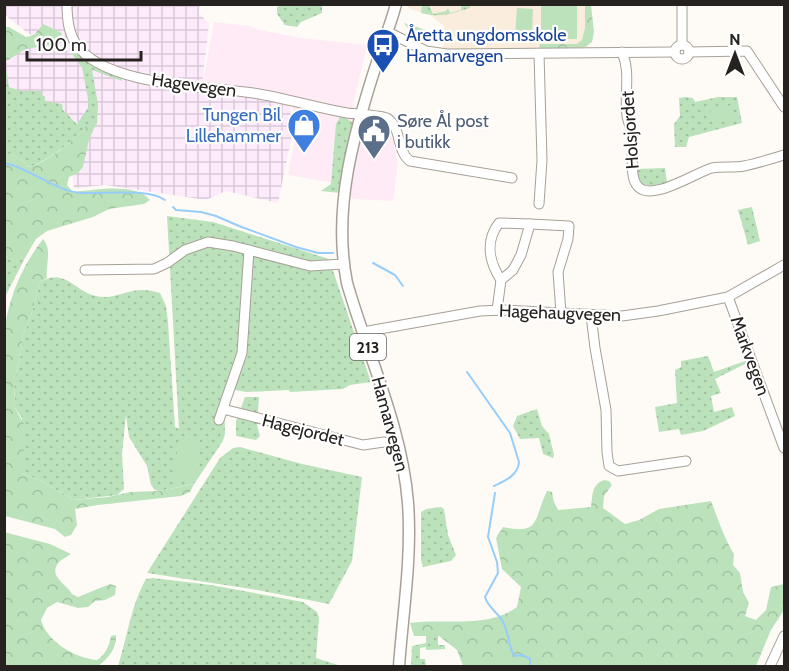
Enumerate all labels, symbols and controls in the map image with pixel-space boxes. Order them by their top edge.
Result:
scale bar [27,24,141,62]
place label: Åretta ungdomsskole Hamarvegen [406,24,567,67]
north arrow [705,24,765,84]
bus stop icon: Åretta ungdomsskole Hamarvegen [365,27,401,74]
text: N [729,30,741,49]
text: 100 m [36,34,87,56]
street label: Hagevegen [150,68,238,102]
street label: Holsjordet [616,90,644,170]
place label: Tungen Bil Lillehammer [186,104,282,147]
shop icon: Tungen Bil Lillehammer [286,107,322,154]
place label: Søre Ål post i butikk [397,110,489,153]
public building icon: Søre Ål post i butikk [356,113,392,160]
street label: Hagehaugvegen [499,300,621,326]
street label: Markvegen [725,313,775,399]
road number: 213 [350,334,386,360]
street label: Hamarvegen [367,374,413,474]
street label: Hagejordet [260,409,346,451]

